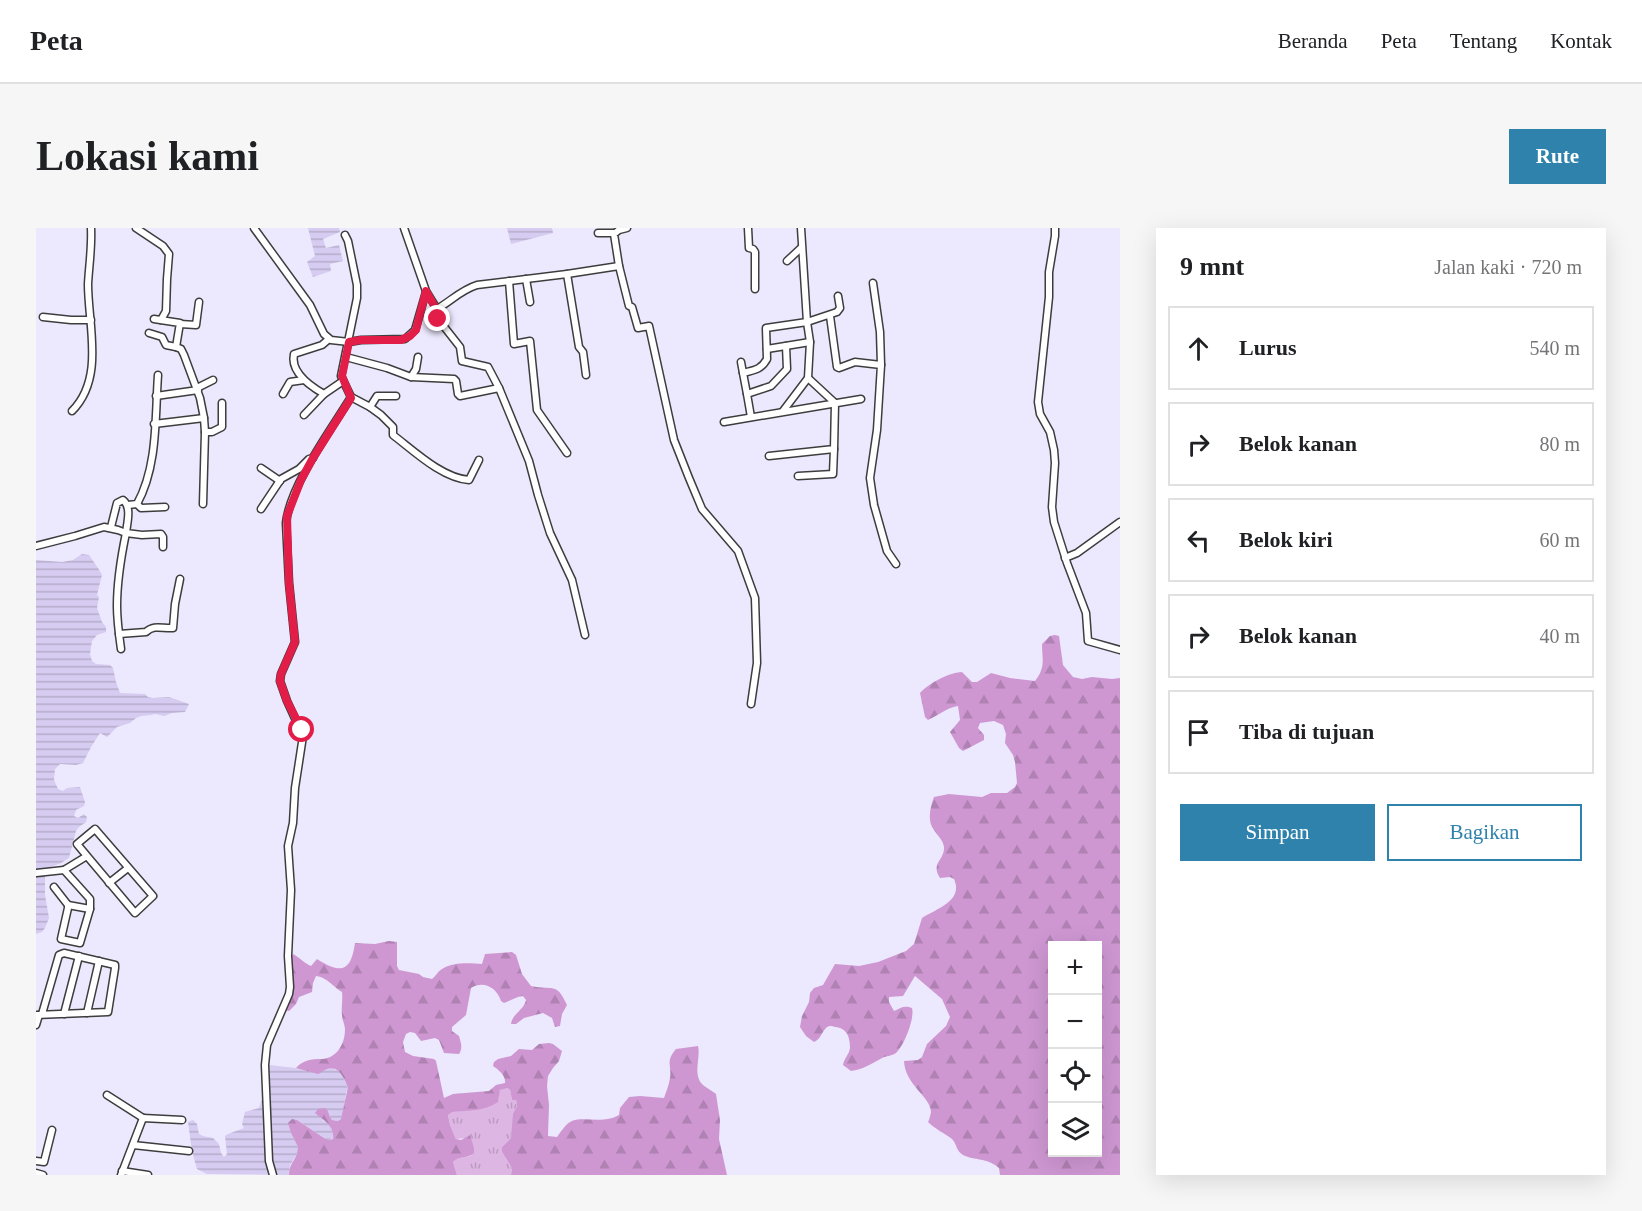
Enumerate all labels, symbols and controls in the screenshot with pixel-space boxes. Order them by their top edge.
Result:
text: Peta [30,25,83,56]
text: Beranda [1278,29,1348,53]
text: Peta [1381,29,1417,53]
text: Tentang [1450,29,1517,53]
text: Kontak [1550,29,1612,53]
button: Rute [1509,129,1606,184]
text: Lokasi kami [36,133,259,179]
text: 9 mnt [1180,252,1244,281]
text: Jalan kaki · 720 m [1434,256,1582,278]
route end [424,305,450,331]
icon: ahead [1182,332,1215,365]
text: Lurus [1239,335,1296,360]
text: 540 m [1529,337,1580,359]
icon: right [1182,428,1215,461]
text: Belok kanan [1239,431,1357,456]
text: 80 m [1539,433,1580,455]
icon: left [1182,524,1215,557]
text: Belok kiri [1239,527,1333,552]
text: 60 m [1539,529,1580,551]
icon: right [1182,620,1215,653]
text: Belok kanan [1239,623,1357,648]
text: 40 m [1539,625,1580,647]
route start [288,716,314,742]
icon: arrive [1182,716,1215,749]
text: Tiba di tujuan [1239,719,1374,744]
button: Simpan [1180,804,1375,861]
button: Bagikan [1387,804,1582,861]
map controls [1048,941,1102,1157]
button: + [1048,941,1102,995]
button: − [1048,995,1102,1049]
button: locate [1048,1049,1102,1103]
button: layers [1048,1103,1102,1157]

